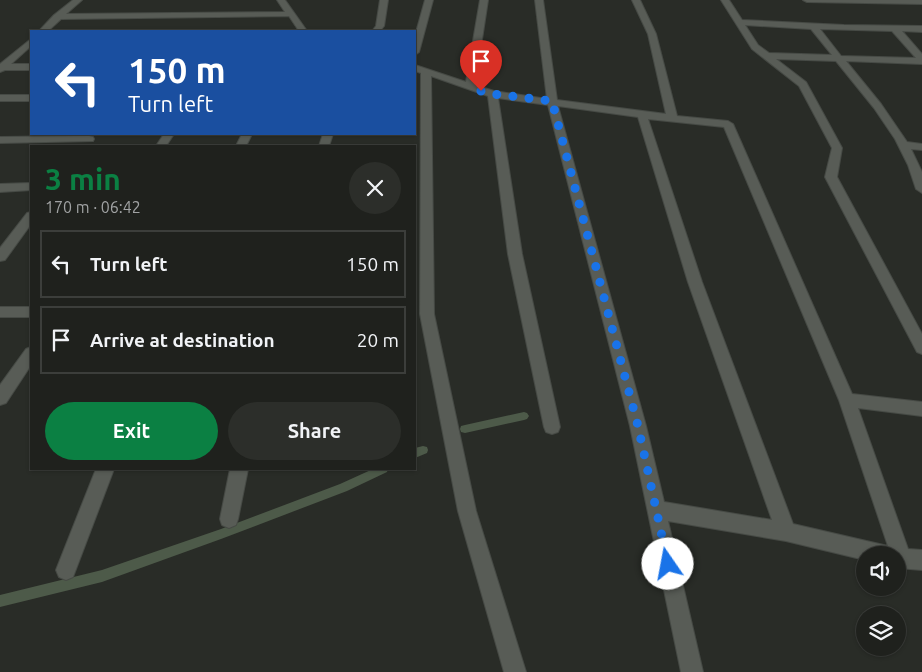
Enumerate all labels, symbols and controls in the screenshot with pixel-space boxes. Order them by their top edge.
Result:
pin [460,40,502,91]
icon: arrive [467,47,495,75]
icon: left [45,50,110,115]
text: 150 m [128,50,226,90]
text: Turn left [128,91,213,116]
text: 3 min [45,162,121,196]
button: close [349,162,401,214]
text: 170 m · 06:42 [45,198,141,216]
icon: left [47,250,75,278]
text: Turn left [90,253,168,275]
text: 150 m [346,253,399,275]
icon: arrive [47,326,75,354]
text: Arrive at destination [90,329,275,351]
text: 20 m [357,329,399,351]
button: Exit [45,402,218,460]
button: Share [228,402,401,460]
position arrow [641,537,693,589]
map controls [856,546,906,656]
button: sound [856,546,906,596]
button: layers [856,606,906,656]

